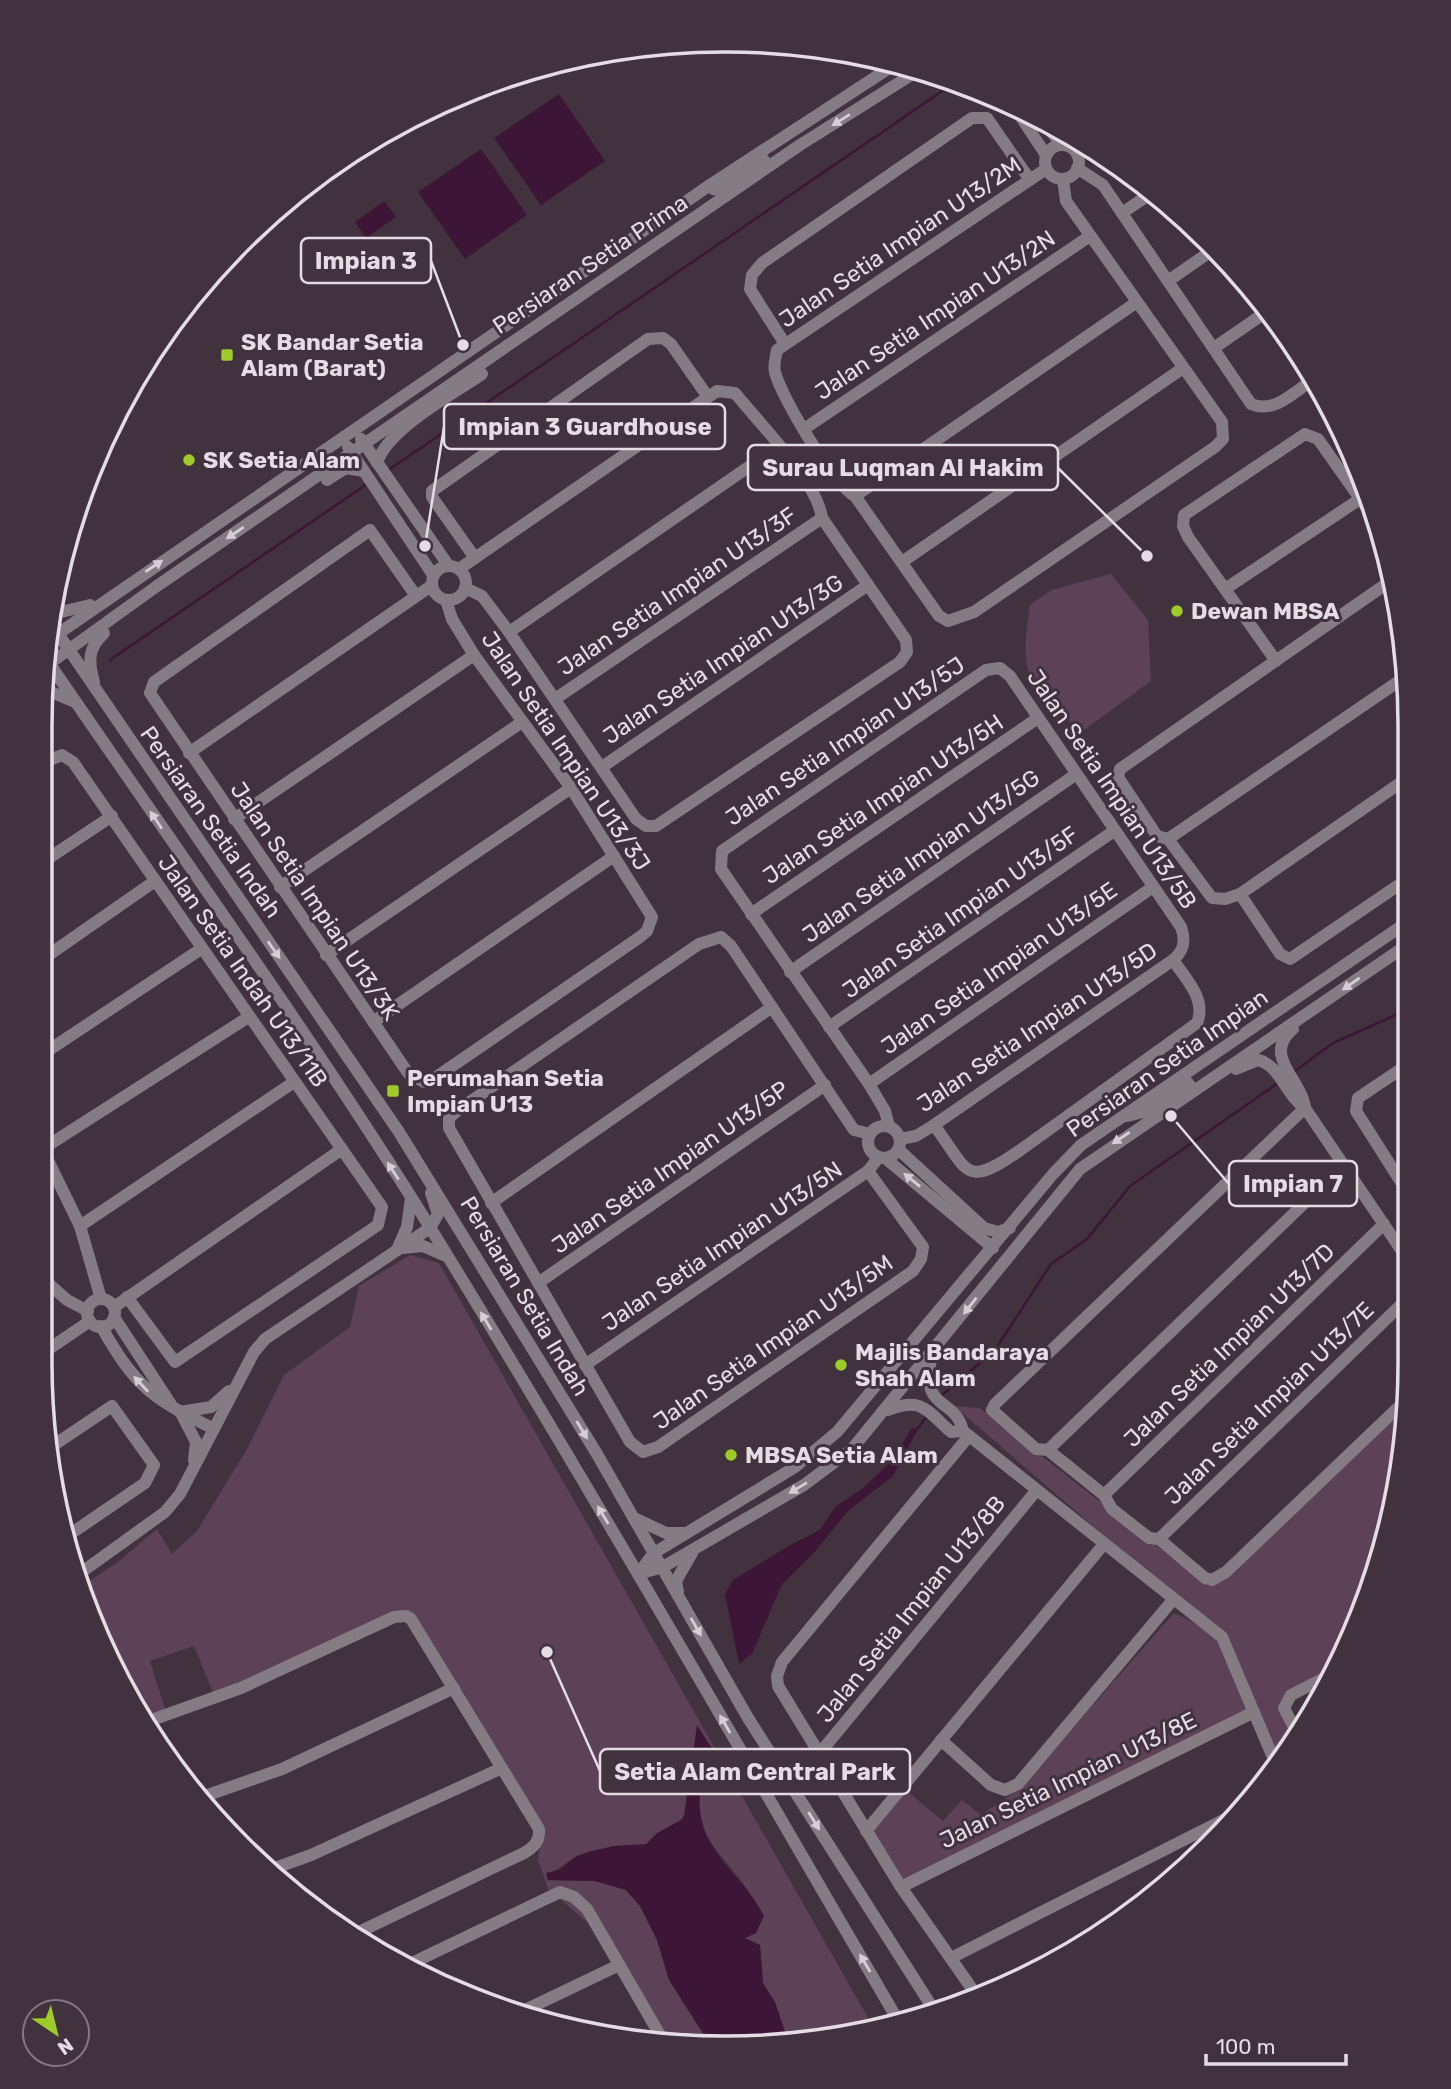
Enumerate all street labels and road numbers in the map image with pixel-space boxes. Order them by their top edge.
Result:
street label: Jalan Setia Impian U13/2M [774,151,1026,333]
street label: Persiaran Setia Prima [487,188,693,340]
street label: Jalan Setia Impian U13/2N [810,224,1060,406]
street label: Jalan Setia Impian U13/3F [553,501,801,681]
street label: Jalan Setia Impian U13/3G [598,568,848,750]
street label: Jalan Setia Impian U13/3J [475,626,657,876]
street label: Jalan Setia Impian U13/5J [720,650,970,832]
street label: Jalan Setia Impian U13/5B [1021,664,1203,914]
street label: Jalan Setia Impian U13/5H [757,708,1009,890]
street label: Persiaran Setia Indah [134,721,288,923]
street label: Jalan Setia Impian U13/5G [797,763,1045,949]
street label: Jalan Setia Impian U13/3K [225,776,405,1026]
street label: Jalan Setia Impian U13/5F [837,820,1083,1004]
street label: Jalan Setia Indah U13/11B [152,850,334,1092]
street label: Jalan Setia Impian U13/5E [876,876,1122,1060]
street label: Jalan Setia Impian U13/5D [912,936,1162,1118]
street label: Persiaran Setia Impian [1061,983,1273,1143]
street label: Jalan Setia Impian U13/5P [546,1075,794,1259]
street label: Jalan Setia Impian U13/5N [597,1155,847,1337]
street label: Persiaran Setia Indah [454,1191,596,1401]
street label: Jalan Setia Impian U13/7D [1118,1237,1340,1453]
street label: Jalan Setia Impian U13/5M [648,1249,898,1435]
street label: Jalan Setia Impian U13/7E [1159,1296,1379,1510]
street label: Jalan Setia Impian U13/8B [811,1490,1011,1728]
street label: Jalan Setia Impian U13/8E [935,1706,1201,1854]

